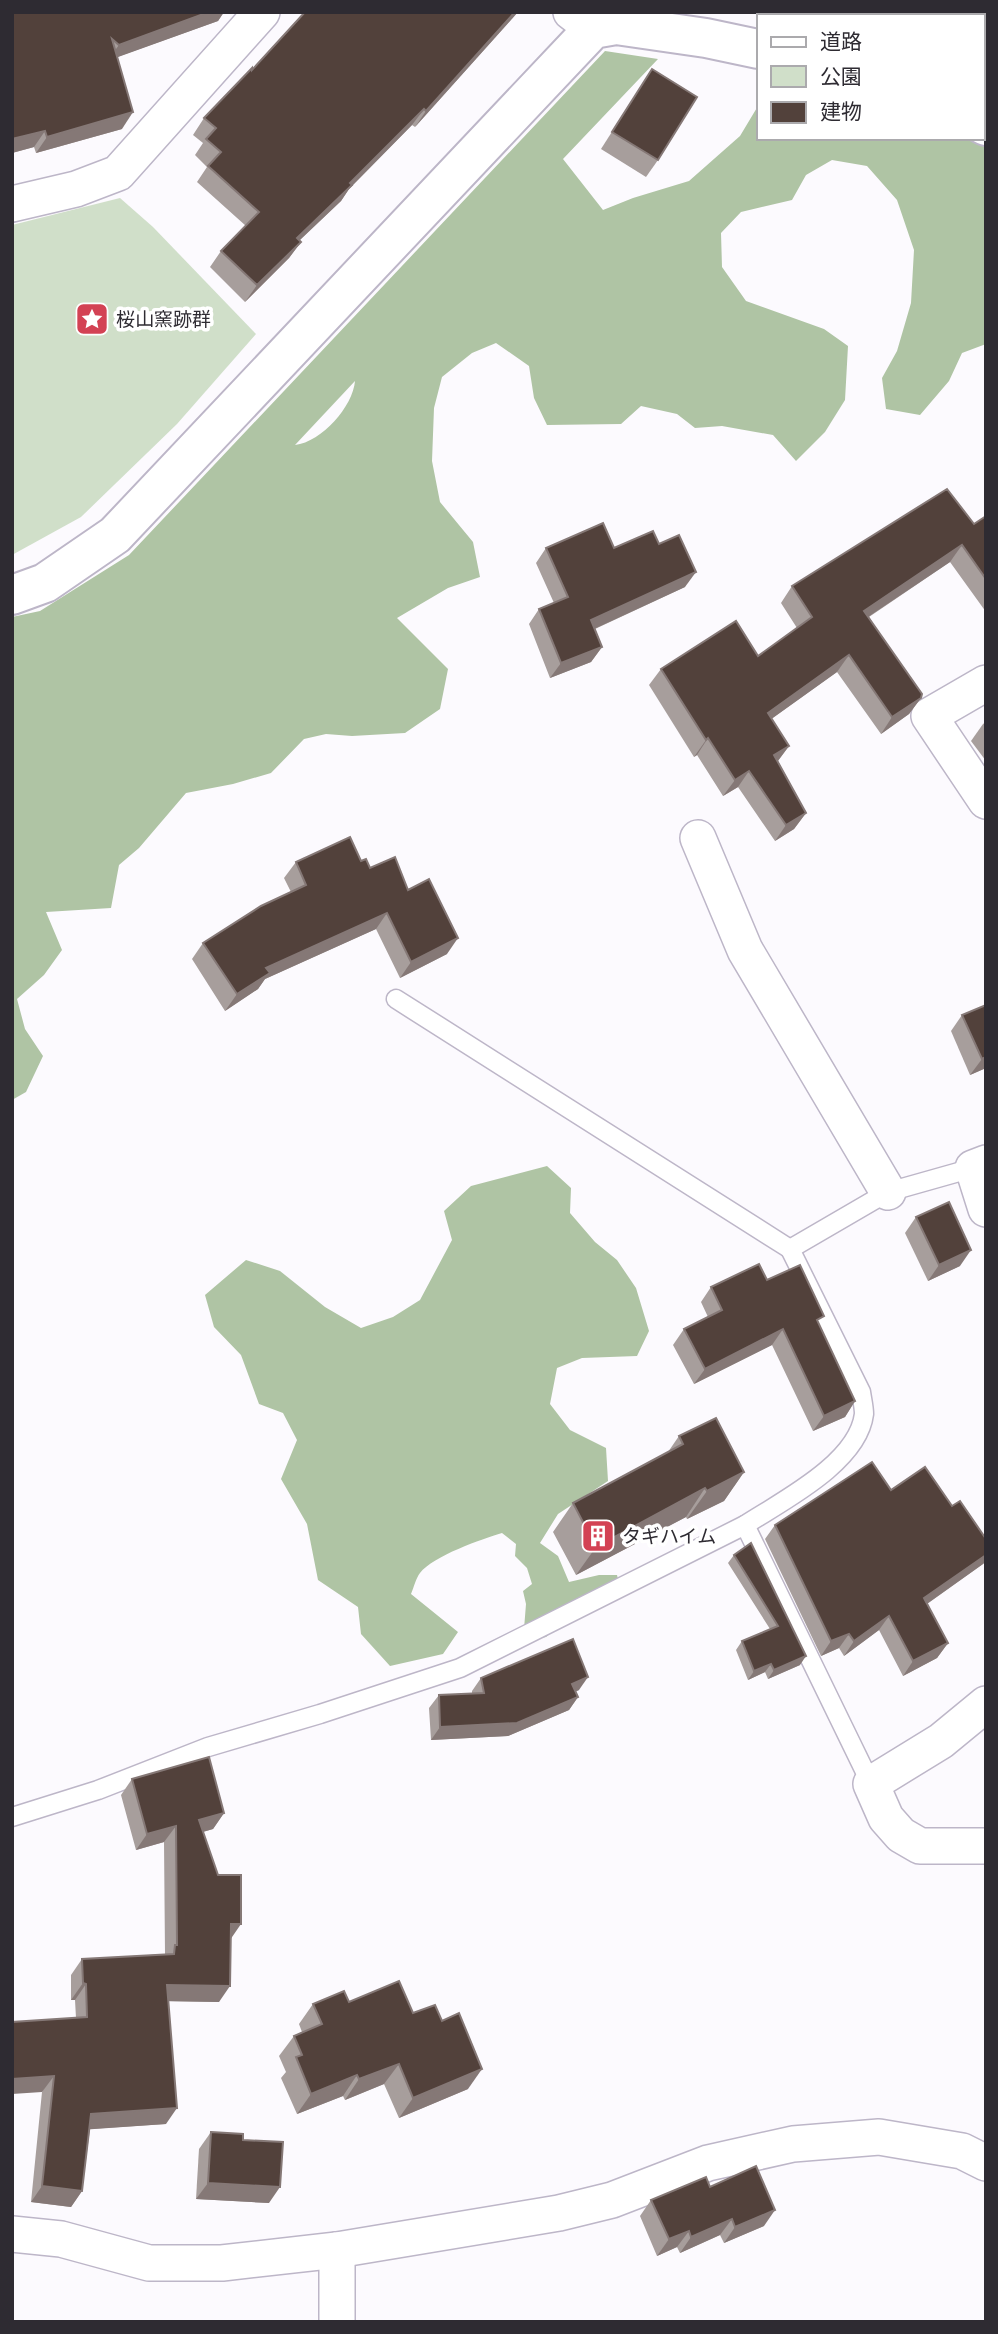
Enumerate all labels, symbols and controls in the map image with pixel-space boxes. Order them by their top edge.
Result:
legend [757,14,984,140]
text: 道路 [820,28,862,53]
text: 公園 [820,63,862,88]
text: 建物 [820,98,862,123]
place icon: 桜山窯跡群 [73,300,111,338]
place label: 桜山窯跡群 [116,307,211,330]
building icon: タギハイム [579,1517,617,1555]
place label: タギハイム [622,1524,716,1547]

